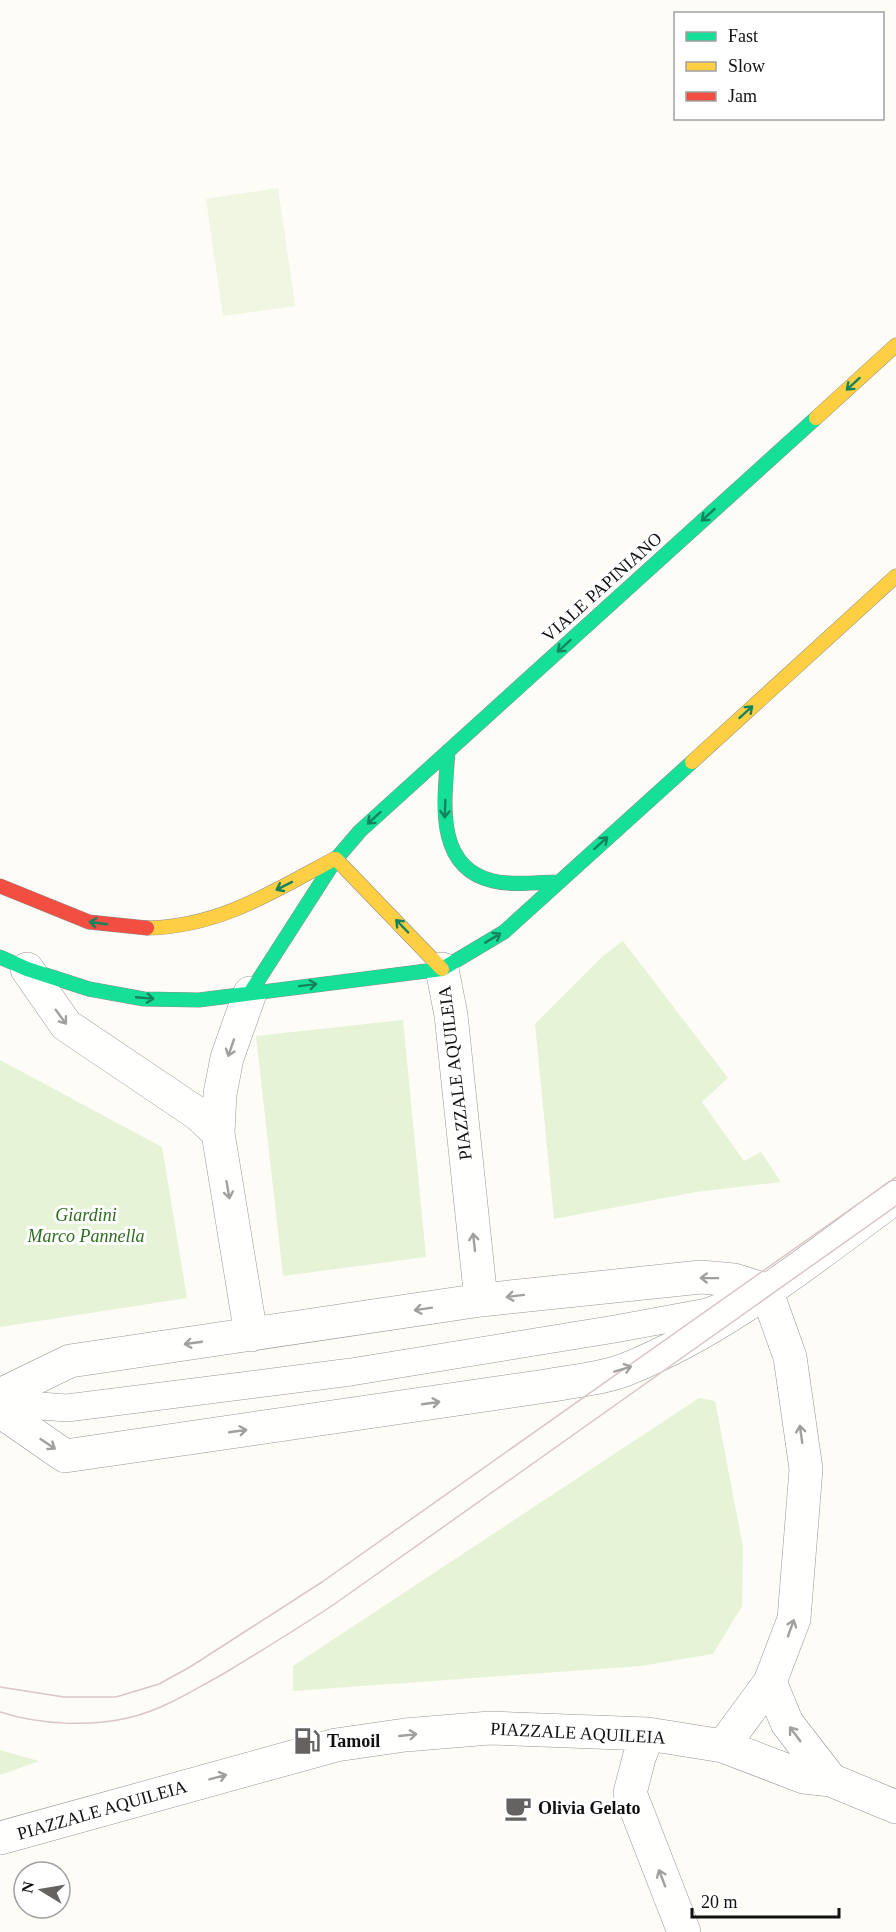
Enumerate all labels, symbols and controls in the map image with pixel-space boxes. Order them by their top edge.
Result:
legend [674,12,884,120]
text: Fast [728,26,758,46]
text: Slow [728,56,765,76]
text: Jam [728,86,757,106]
one-way arrow [845,377,860,391]
one-way arrow [701,508,716,522]
street label: VIALE PAPINIANO [538,528,666,646]
one-way arrow [556,639,571,653]
one-way arrow [738,705,753,719]
one-way arrow [439,798,451,818]
one-way arrow [367,811,382,825]
one-way arrow [593,836,608,850]
one-way arrow [275,880,293,892]
one-way arrow [88,917,108,928]
one-way arrow [394,919,409,934]
one-way arrow [484,932,501,944]
one-way arrow [297,980,317,991]
street label: PIAZZALE AQUILEIA [434,985,476,1161]
one-way arrow [134,993,154,1004]
one-way arrow [55,1008,67,1024]
one-way arrow [224,1038,235,1057]
one-way arrow [222,1180,233,1200]
park label: Giardini Marco Pannella [27,1205,144,1246]
one-way arrow [468,1232,479,1252]
one-way arrow [700,1272,720,1284]
one-way arrow [506,1290,526,1301]
one-way arrow [413,1303,433,1314]
one-way arrow [184,1338,203,1349]
one-way arrow [613,1363,632,1374]
one-way arrow [421,1397,441,1408]
one-way arrow [228,1425,247,1436]
one-way arrow [796,1425,807,1445]
one-way arrow [40,1438,56,1450]
one-way arrow [786,1619,797,1638]
street label: PIAZZALE AQUILEIA [490,1718,666,1748]
fuel station icon: Tamoil [292,1726,322,1756]
one-way arrow [789,1727,802,1743]
one-way arrow [398,1729,418,1740]
place label: Tamoil [327,1731,380,1751]
one-way arrow [208,1771,227,1782]
street label: PIAZZALE AQUILEIA [15,1776,189,1844]
cafe icon: Olivia Gelato [503,1793,533,1823]
place label: Olivia Gelato [538,1798,641,1818]
north arrow [12,1860,72,1920]
one-way arrow [656,1869,667,1887]
text: N [18,1880,37,1895]
scale bar [692,1881,839,1919]
text: 20 m [701,1892,738,1912]

